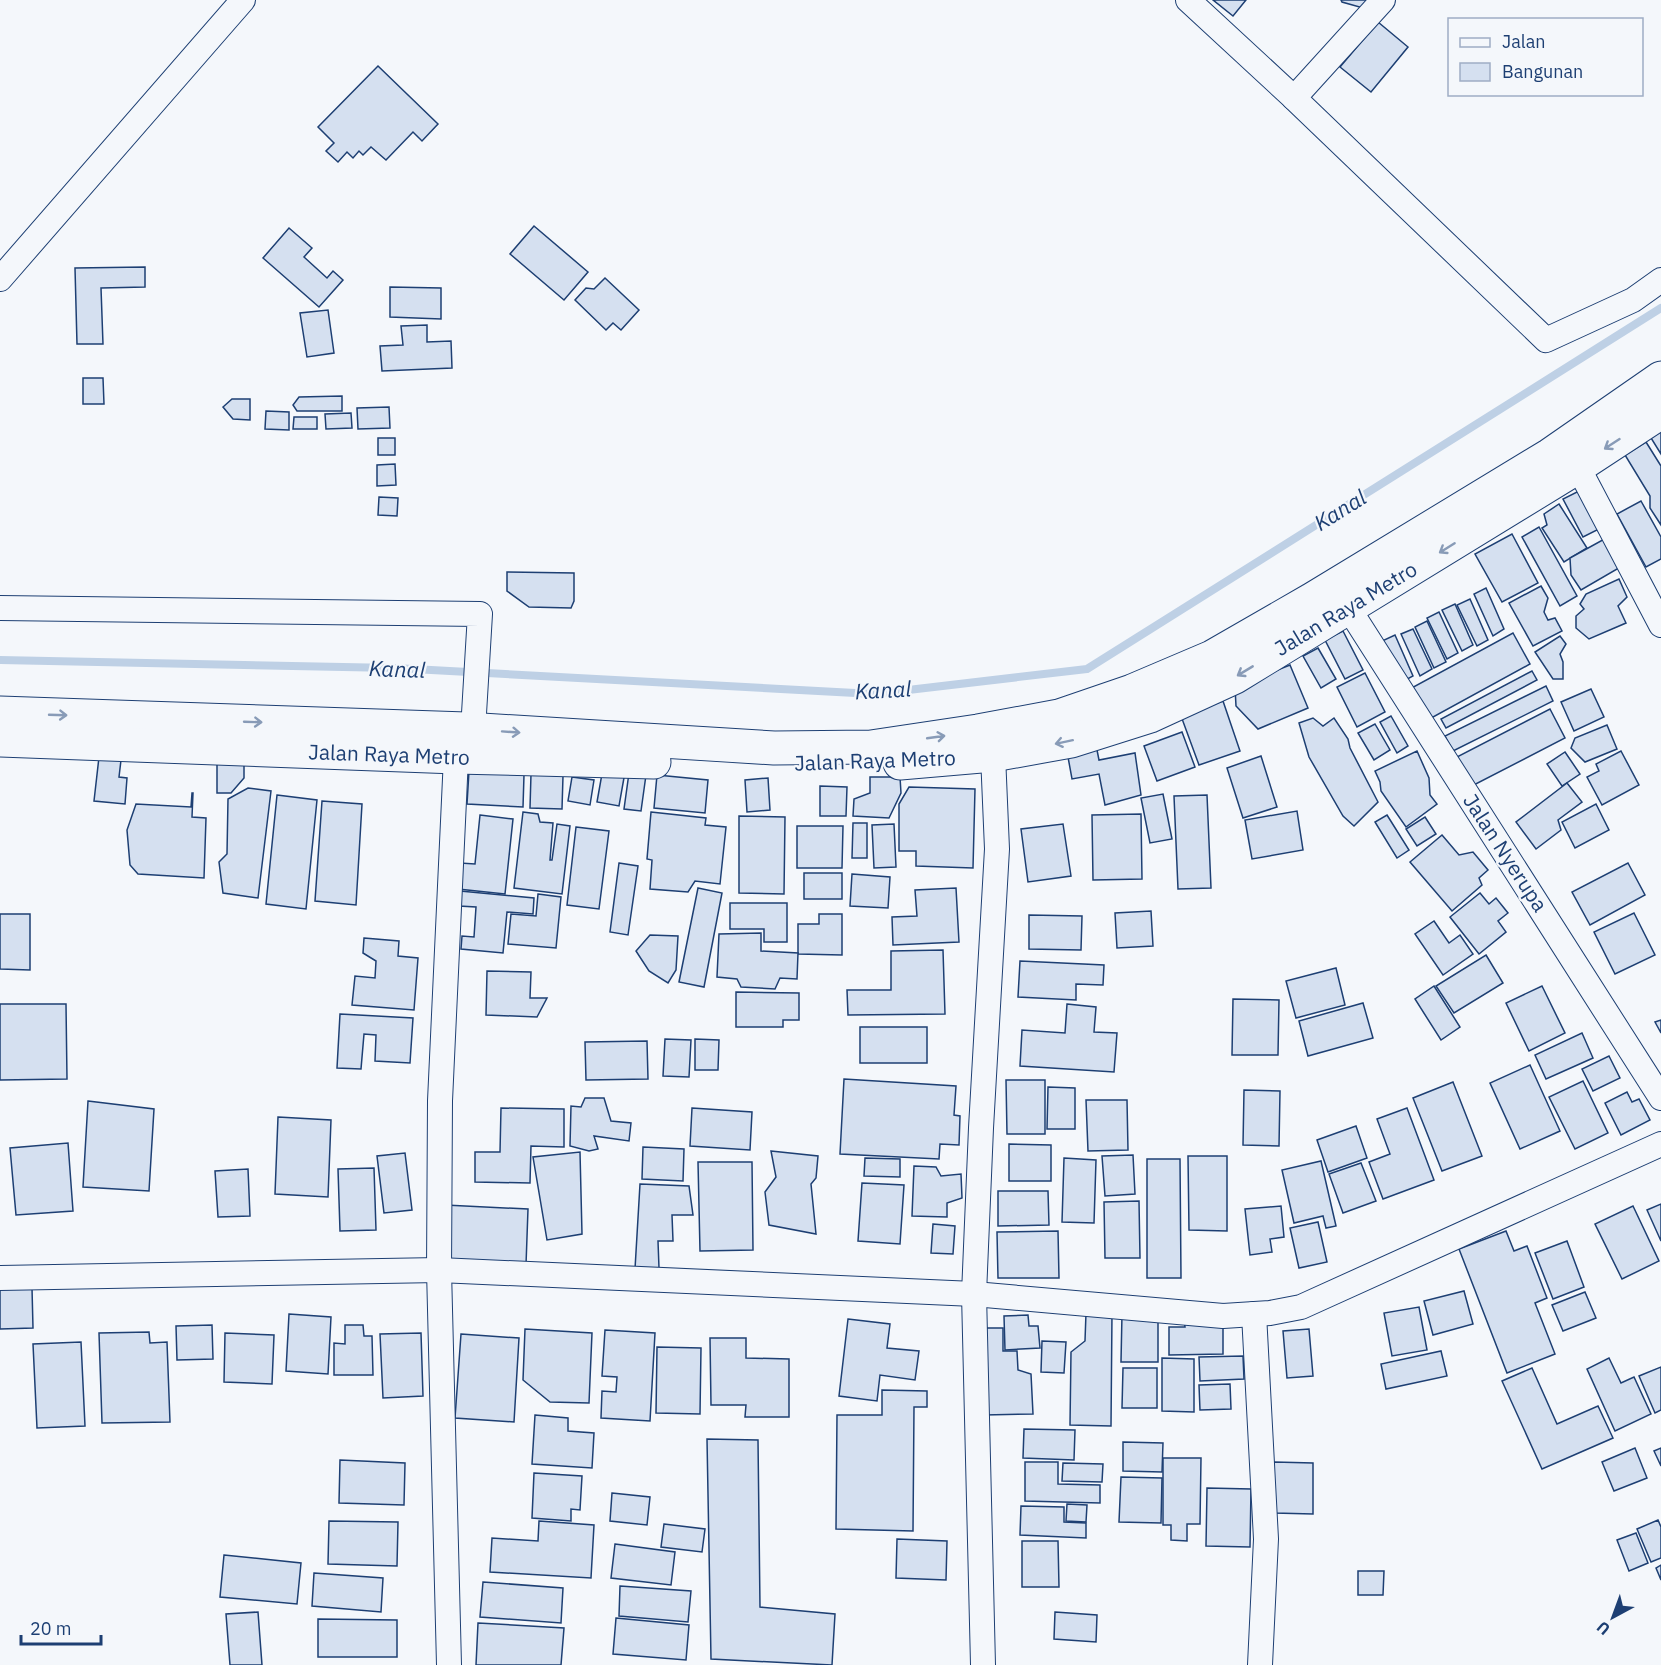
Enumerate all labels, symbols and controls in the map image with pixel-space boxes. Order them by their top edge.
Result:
legend [1448,18,1643,96]
text: Jalan [1502,30,1546,53]
text: Bangunan [1502,60,1583,83]
one-way arrow [1604,439,1621,451]
water label: Kanal [1308,482,1372,537]
one-way arrow [1439,542,1456,554]
street label: Jalan Raya Metro [1269,554,1422,662]
water label: Kanal [368,653,426,684]
one-way arrow [1236,665,1253,678]
water label: Kanal [854,674,912,705]
one-way arrow [48,709,68,721]
one-way arrow [243,716,263,727]
one-way arrow [501,727,521,738]
one-way arrow [925,732,945,743]
street label: Jalan Raya Metro [308,737,470,771]
one-way arrow [1054,737,1074,748]
street label: Jalan Raya Metro [794,743,956,777]
street label: Jalan Nyerupa [1457,788,1554,917]
north arrow [1583,1587,1643,1647]
scale bar [21,1608,100,1646]
text: 20 m [30,1617,72,1640]
text: U [1592,1617,1614,1640]

